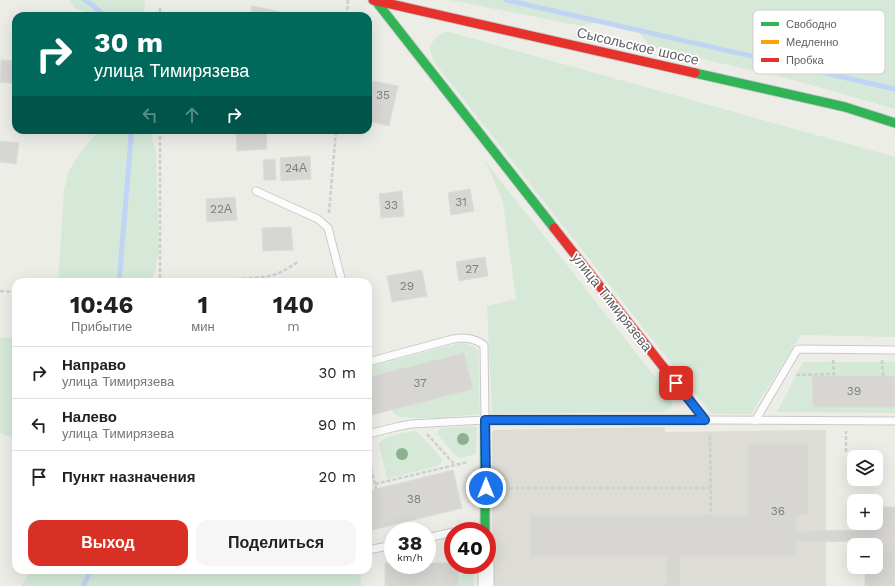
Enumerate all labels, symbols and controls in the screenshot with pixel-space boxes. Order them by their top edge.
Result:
legend [753,10,885,74]
text: Свободно [786,18,837,31]
street label: Сысольское шоссе [575,24,701,68]
text: 30 m [94,26,163,59]
icon: right [28,28,80,80]
text: Медленно [786,36,838,49]
text: Пробка [786,54,824,67]
text: улица Тимирязева [94,60,249,81]
house number: 35 [376,88,390,102]
icon: left [139,104,161,126]
icon: ahead [181,104,203,126]
icon: right [223,104,245,126]
house number: 24А [285,161,307,175]
house number: 31 [455,195,467,209]
house number: 33 [384,198,398,212]
house number: 22А [210,202,232,216]
street label: улица Тимирязева [569,249,656,355]
house number: 27 [465,262,479,276]
house number: 29 [400,279,414,293]
text: 10:46 [70,291,133,319]
text: 1 [198,291,208,319]
text: 140 [273,291,314,319]
text: Прибытие [71,319,132,334]
text: мин [191,319,215,334]
text: m [287,319,300,334]
text: Направо [62,356,126,374]
icon: right [28,362,50,384]
text: 30 m [319,364,356,382]
pin [659,366,693,400]
icon: arrive [665,372,687,394]
text: улица Тимирязева [62,374,174,389]
house number: 37 [413,376,427,390]
house number: 39 [847,384,861,398]
text: Налево [62,408,117,426]
icon: left [28,414,50,436]
text: 90 m [318,416,356,434]
text: улица Тимирязева [62,426,174,441]
map controls [847,450,883,574]
button: layers [847,450,883,486]
icon: arrive [28,466,50,488]
position arrow [465,467,507,509]
text: Пункт назначения [62,468,195,486]
text: 20 m [319,468,356,486]
house number: 38 [407,492,421,506]
button: + [847,494,883,530]
house number: 36 [771,504,785,518]
button: Выход [28,520,188,566]
button: Поделиться [196,520,356,566]
speed limit sign: 40 [444,522,496,574]
text: 38 [398,531,422,555]
button: − [847,538,883,574]
text: km/h [397,552,423,563]

